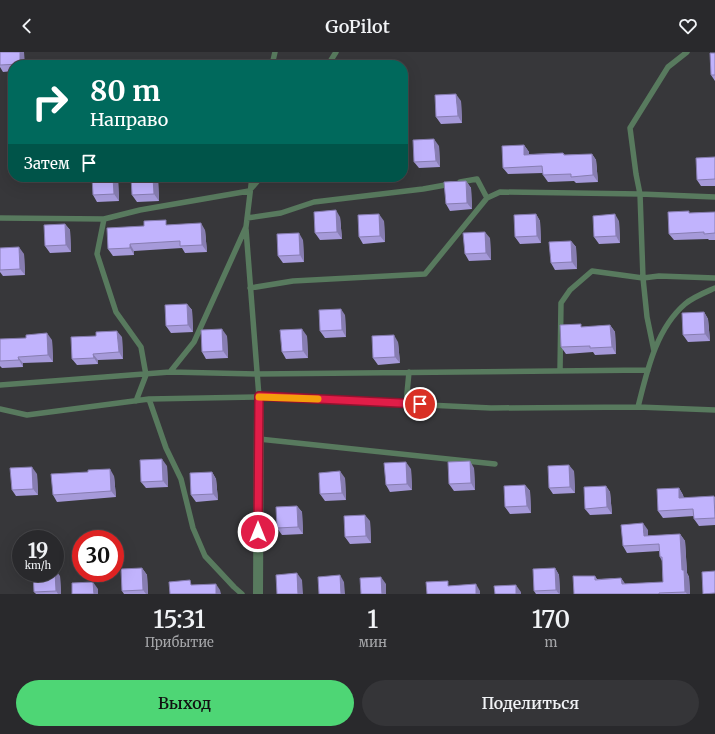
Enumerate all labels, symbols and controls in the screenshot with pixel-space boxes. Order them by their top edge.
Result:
icon: back [16,15,38,37]
text: GoPilot [325,15,390,38]
icon: heart [677,15,699,37]
text: 80 m [90,73,161,109]
icon: right [24,76,76,128]
text: Направо [90,108,168,131]
icon: arrive [78,152,100,174]
text: Затем [24,154,70,173]
pin [403,387,437,421]
icon: arrive [409,393,431,415]
position arrow [237,511,279,553]
speed limit sign: 30 [72,530,124,582]
text: 19 [28,538,48,563]
text: km/h [25,559,51,572]
text: 15:31 [153,604,205,635]
text: 1 [367,604,378,635]
text: 170 [532,604,570,635]
text: Прибытие [145,634,214,651]
text: мин [359,634,387,651]
text: m [545,634,557,651]
button: Выход [16,680,354,726]
button: Поделиться [362,680,699,726]

